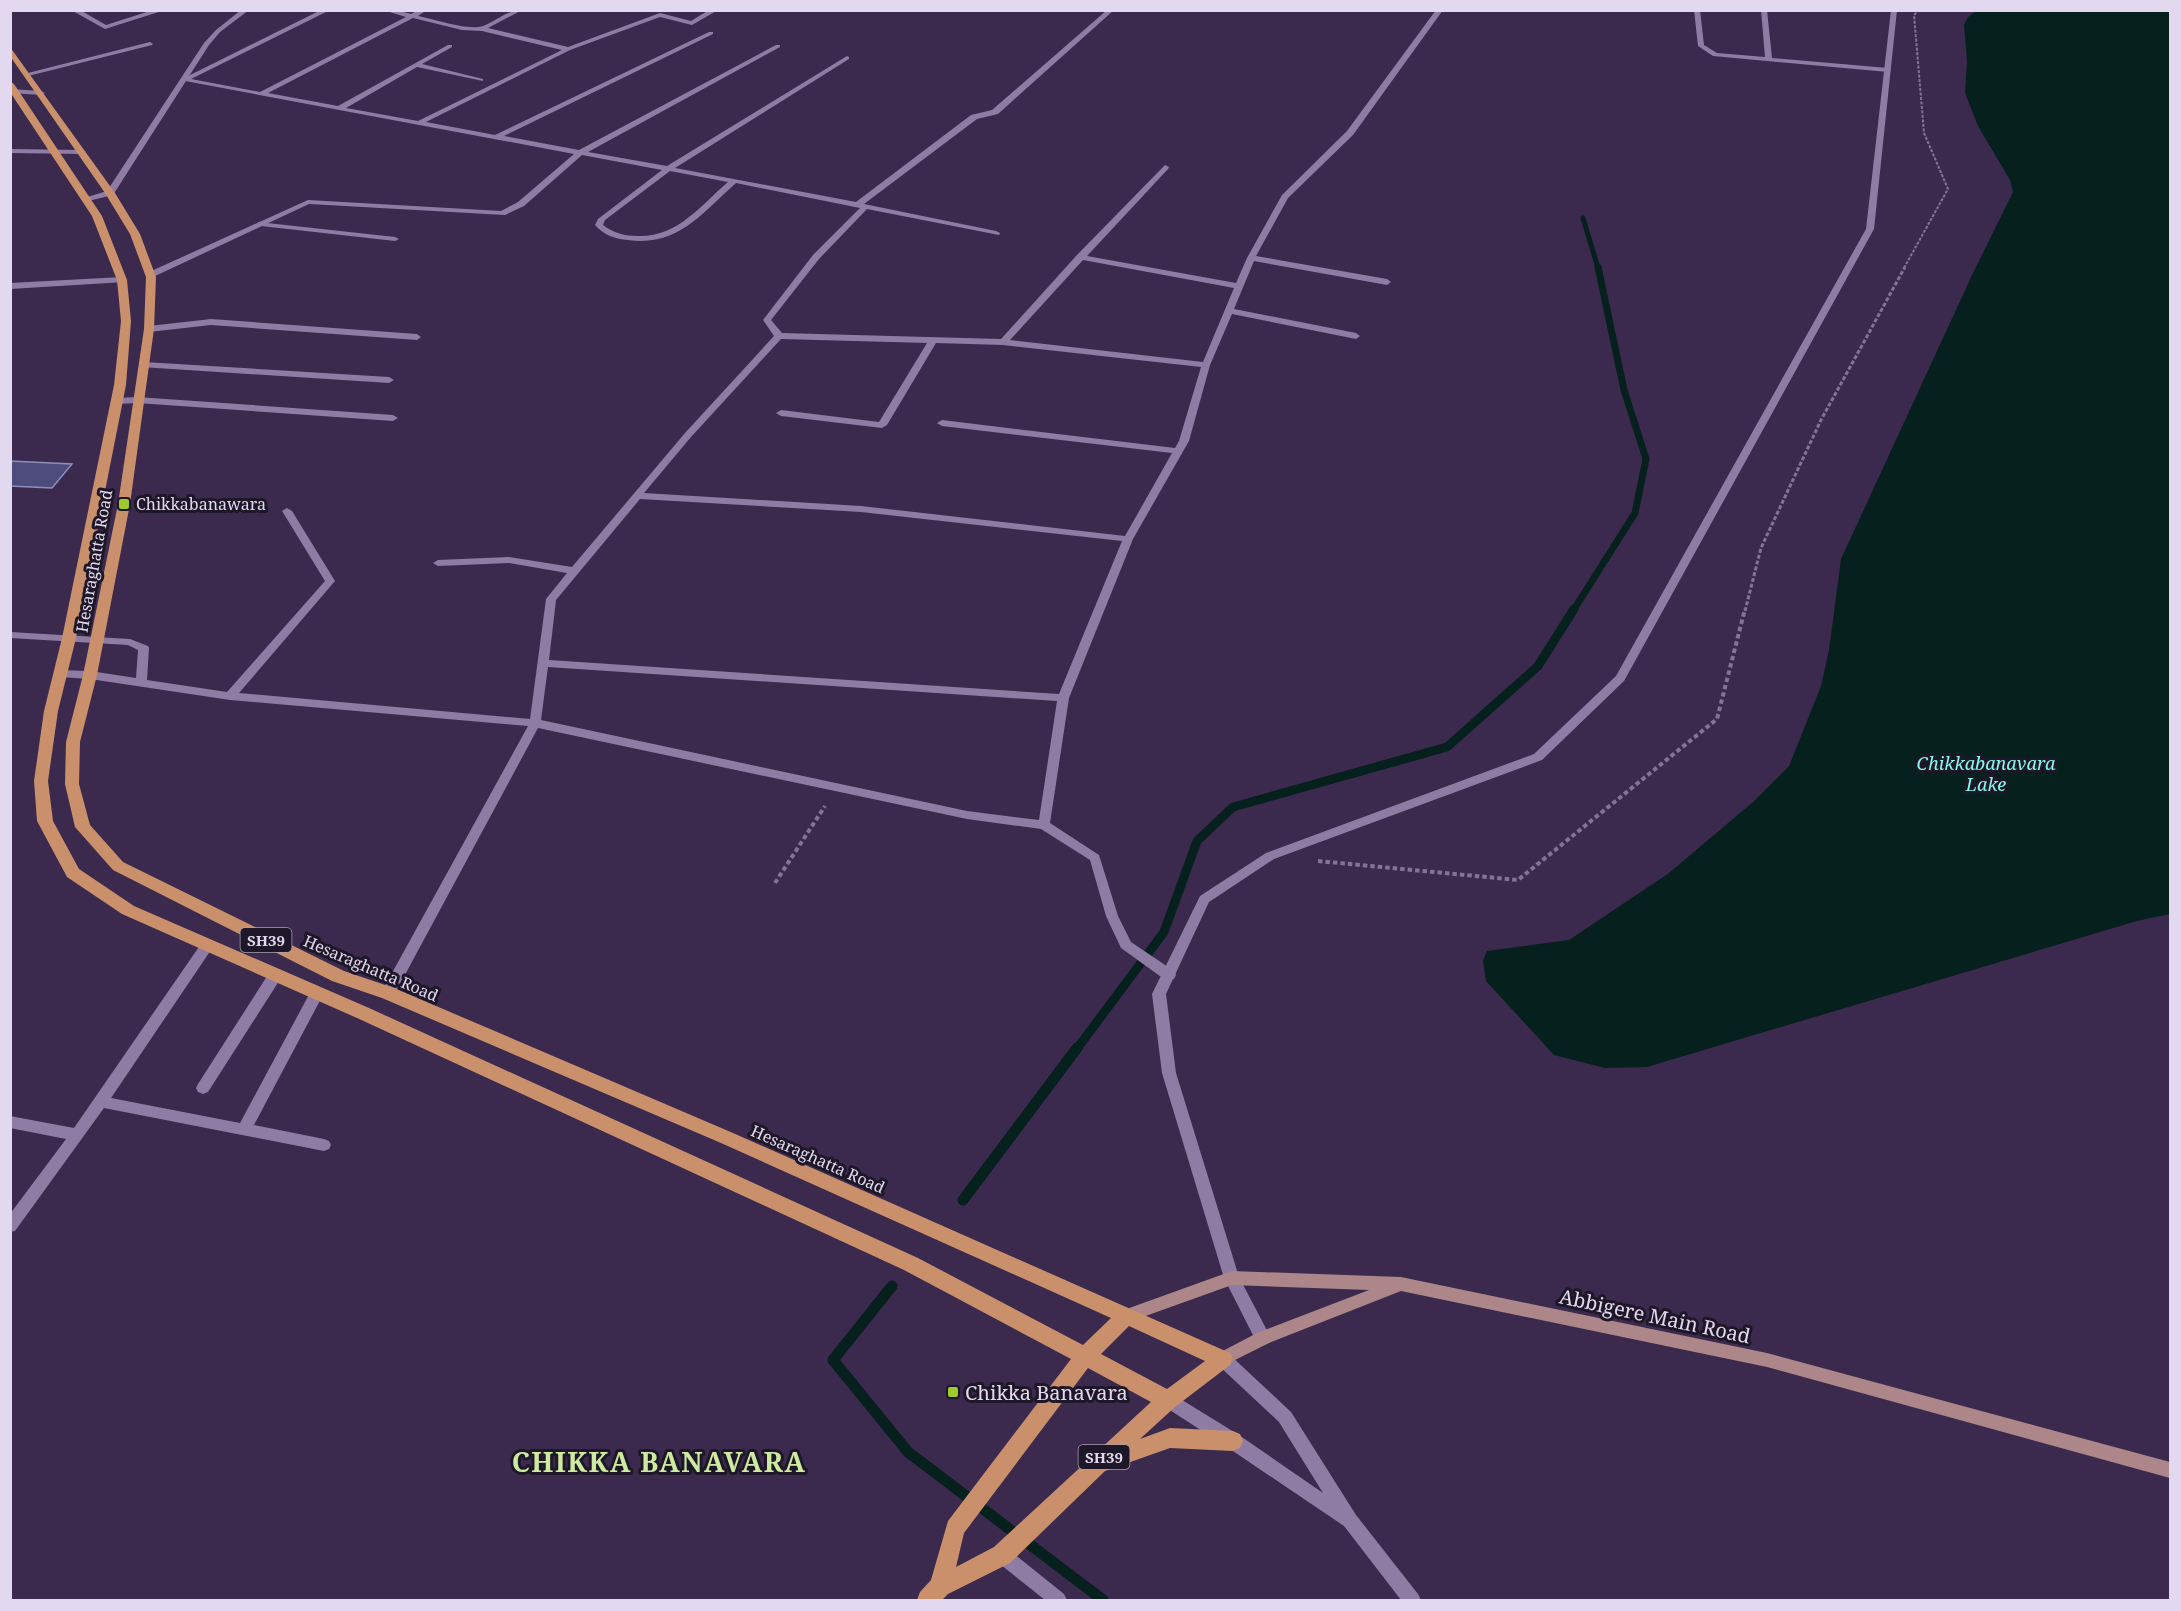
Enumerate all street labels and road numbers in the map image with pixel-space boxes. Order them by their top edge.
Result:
street label: Hesaraghatta Road [71,488,117,634]
road number: SH39 [240,928,292,952]
street label: Hesaraghatta Road [300,930,442,1006]
street label: Hesaraghatta Road [748,1120,889,1198]
street label: Abbigere Main Road [1557,1283,1753,1349]
road number: SH39 [1078,1445,1130,1469]

